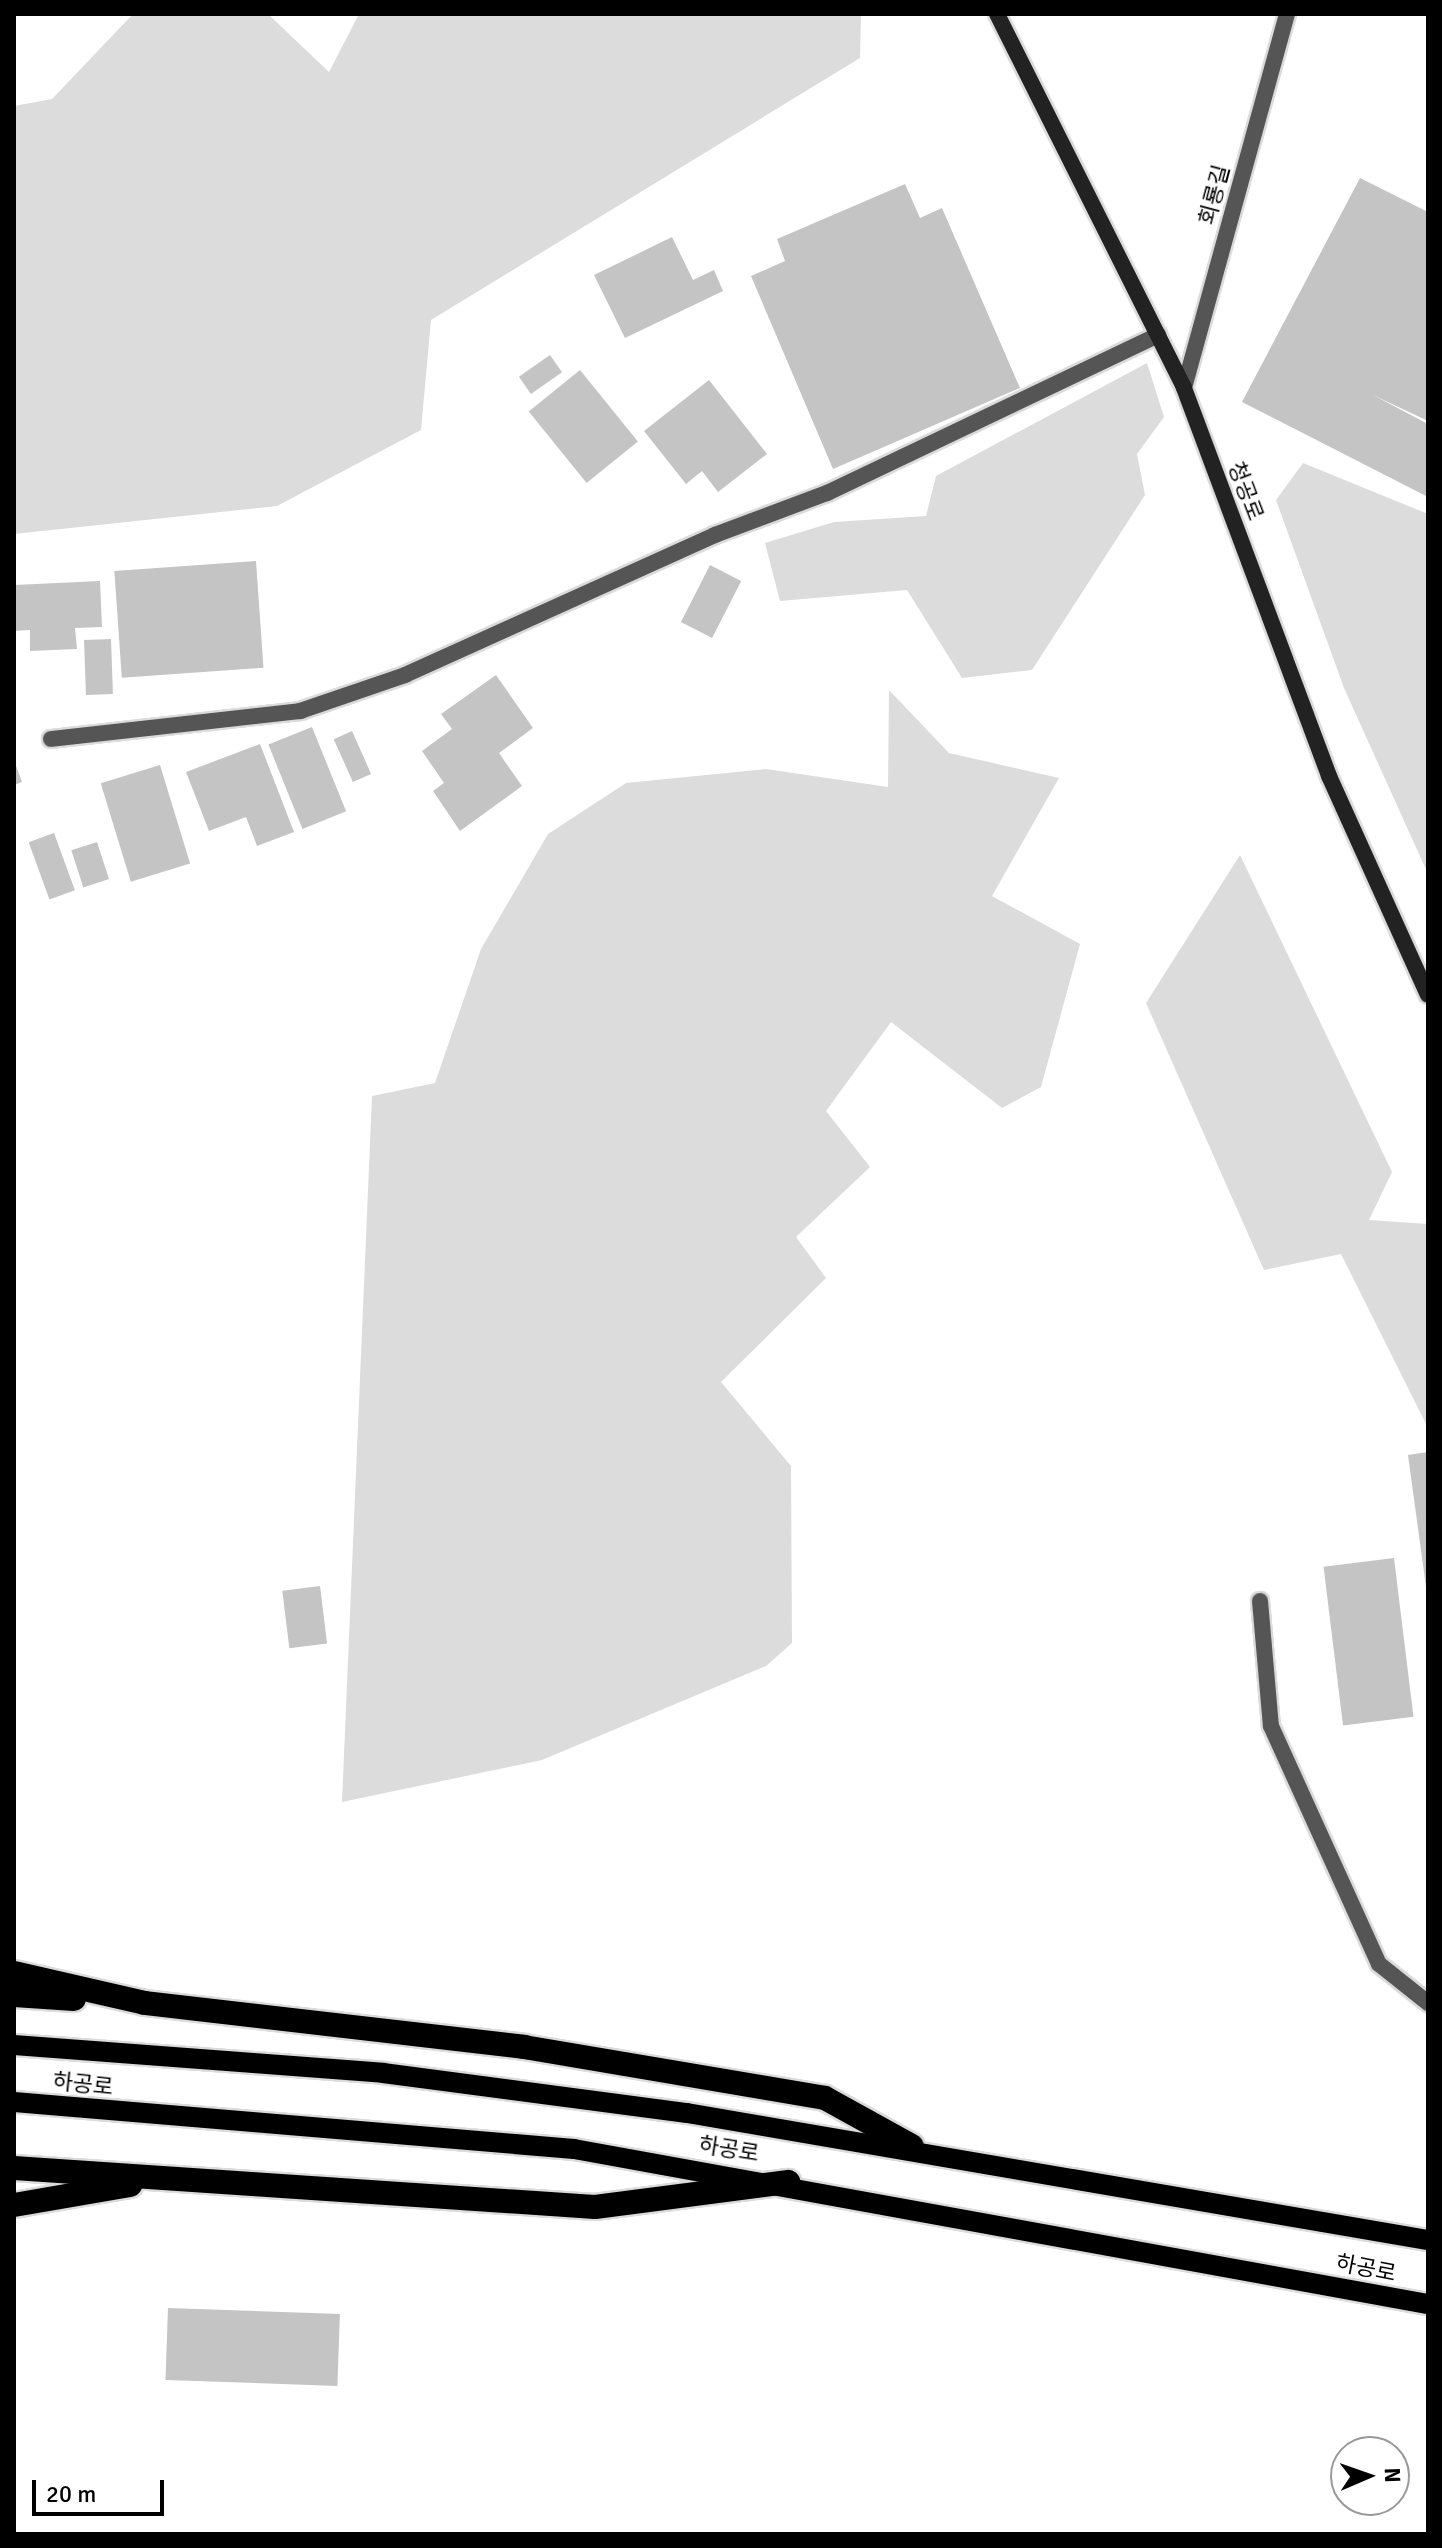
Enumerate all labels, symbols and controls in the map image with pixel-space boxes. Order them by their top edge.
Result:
street label: 회룡길 [1193,162,1235,228]
street label: 청공로 [1223,458,1269,524]
street label: 하공로 [51,2068,115,2100]
street label: 하공로 [697,2131,761,2167]
street label: 하공로 [1334,2249,1398,2287]
north arrow [1330,2436,1410,2516]
scale bar [36,2464,168,2514]
text: N [1379,2467,1406,2483]
text: 20 m [46,2479,96,2509]

